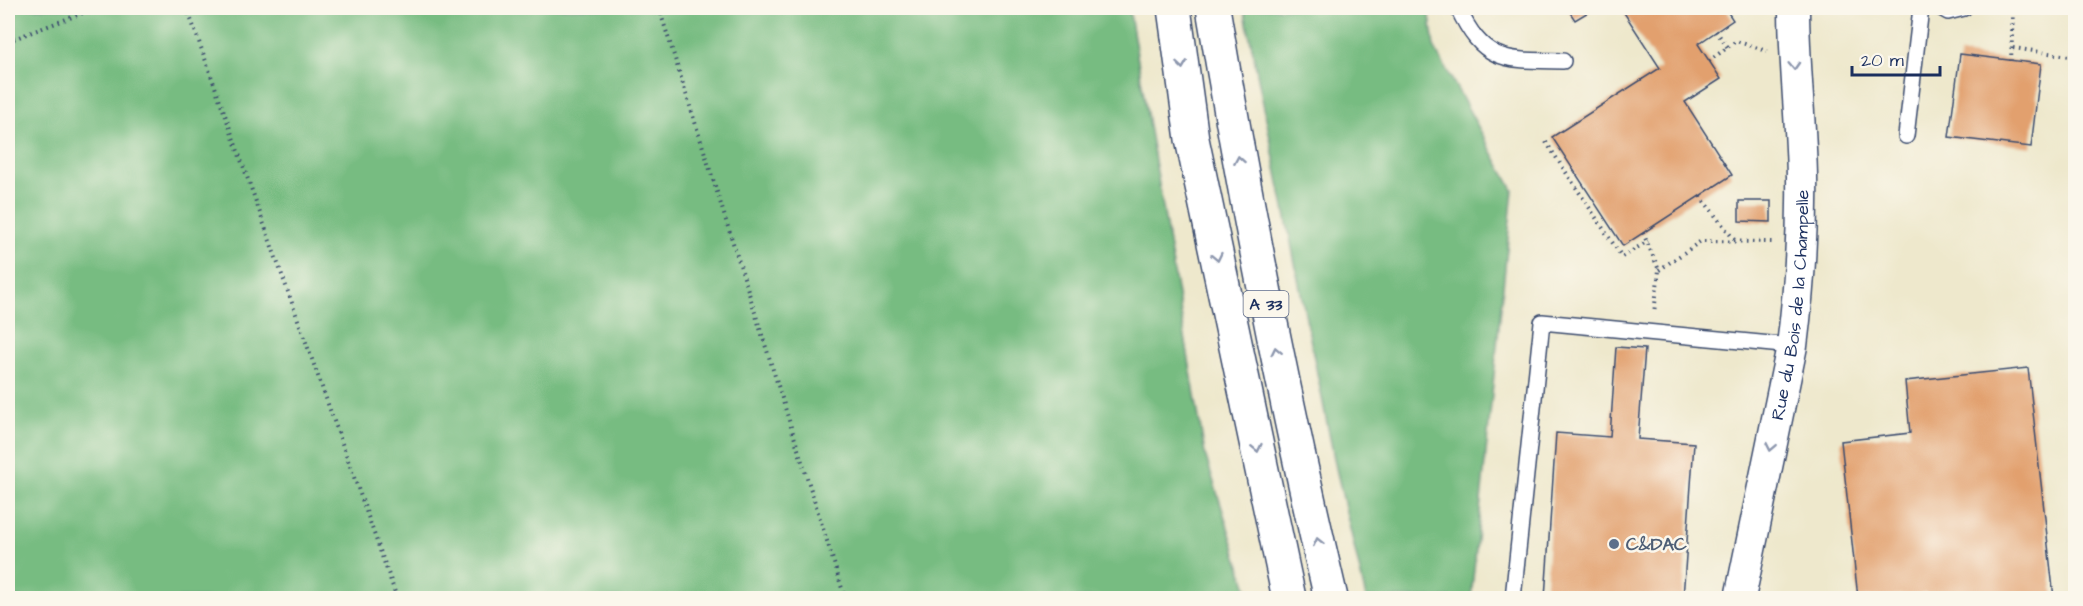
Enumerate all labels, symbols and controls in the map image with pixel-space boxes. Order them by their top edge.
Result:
scale bar [1852,39,1940,77]
text: 20 m [1861,48,1904,73]
one-way arrow [1175,61,1188,70]
one-way arrow [1788,61,1801,70]
one-way arrow [1233,155,1246,165]
street label: Rue du Bois de la Champelle [1765,189,1815,422]
one-way arrow [1210,252,1223,262]
road number: A 33 [1244,291,1288,317]
one-way arrow [1270,346,1283,356]
one-way arrow [1765,442,1778,452]
one-way arrow [1250,443,1263,453]
place label: C&DAC [1626,532,1687,557]
one-way arrow [1312,537,1325,547]
marker: C&DAC [1607,537,1621,551]

